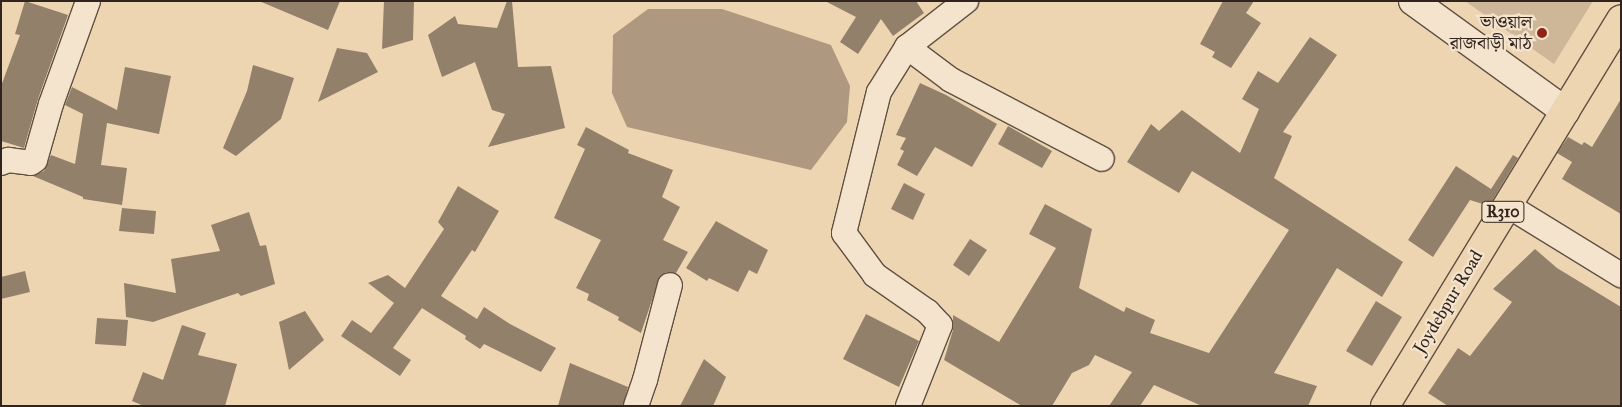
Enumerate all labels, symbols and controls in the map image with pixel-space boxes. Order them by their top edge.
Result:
place label: ভাওয়াল রাজবাড়ী মাঠ [1450,12,1532,54]
marker: ভাওয়াল রাজবাড়ী মাঠ [1536,27,1548,39]
road number: R310 [1480,198,1526,226]
street label: Joydebpur Road [1409,246,1487,358]

